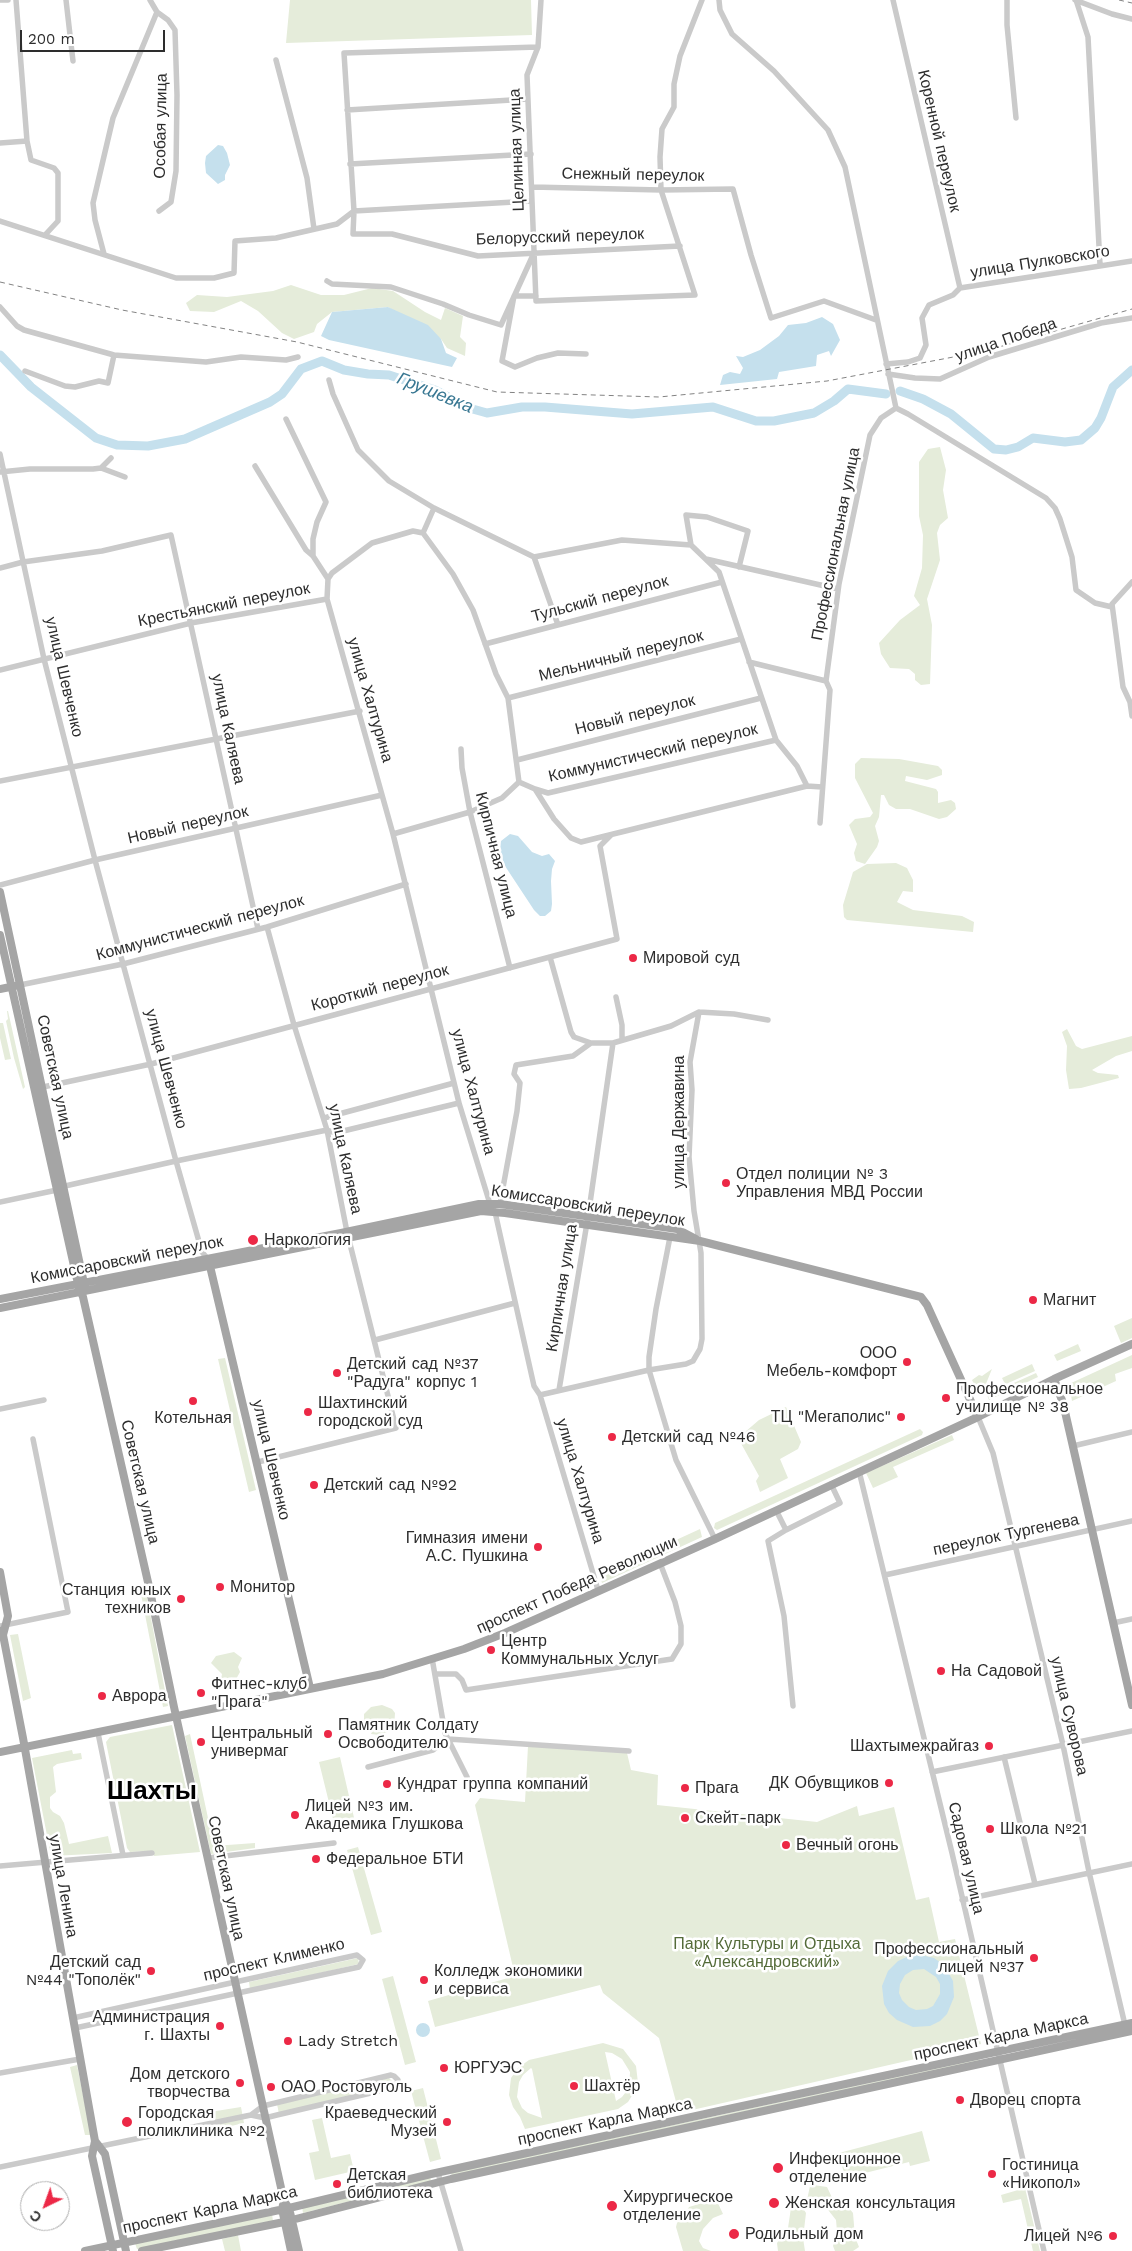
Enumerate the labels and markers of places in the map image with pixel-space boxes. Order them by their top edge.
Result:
place label: Мировой суд [643,948,739,968]
marker: Мировой суд [627,952,639,964]
place label: Отдел полиции № 3 Управления МВД России [736,1164,923,1202]
marker: Отдел полиции № 3 Управления МВД России [720,1177,732,1189]
place label: Наркология [264,1230,351,1250]
marker: Наркология [246,1233,260,1247]
place label: Магнит [1043,1290,1096,1310]
marker: Магнит [1027,1294,1039,1306]
place label: ООО Мебель-комфорт [767,1343,897,1381]
place label: Детский сад №37 "Радуга" корпус 1 [347,1354,479,1392]
marker: ООО Мебель-комфорт [901,1356,913,1368]
marker: Детский сад №37 "Радуга" корпус 1 [331,1367,343,1379]
place label: Профессиональное училище № 38 [956,1379,1103,1417]
marker: Профессиональное училище № 38 [940,1392,952,1404]
place label: Шахтинский городской суд [318,1393,422,1431]
marker: Котельная [187,1395,199,1407]
marker: Шахтинский городской суд [302,1406,314,1418]
place label: ТЦ "Мегаполис" [771,1407,891,1427]
place label: Котельная [154,1408,232,1428]
marker: ТЦ "Мегаполис" [895,1411,907,1423]
place label: Детский сад №46 [622,1427,755,1447]
marker: Детский сад №46 [606,1431,618,1443]
place label: Детский сад №92 [324,1475,457,1495]
marker: Детский сад №92 [308,1479,320,1491]
place label: Гимназия имени А.С. Пушкина [406,1528,528,1566]
marker: Гимназия имени А.С. Пушкина [532,1541,544,1553]
place label: Монитор [230,1577,295,1597]
place label: Станция юных техников [62,1580,171,1618]
marker: Монитор [214,1581,226,1593]
marker: Станция юных техников [175,1593,187,1605]
place label: Центр Коммунальных Услуг [501,1631,659,1669]
marker: Центр Коммунальных Услуг [485,1644,497,1656]
place label: На Садовой [951,1661,1042,1681]
marker: На Садовой [935,1665,947,1677]
place label: Фитнес-клуб "Прага" [211,1674,307,1712]
place label: Аврора [112,1686,167,1706]
marker: Фитнес-клуб "Прага" [195,1687,207,1699]
marker: Аврора [96,1690,108,1702]
place label: Памятник Солдату Освободителю [338,1715,478,1753]
place label: Центральный универмаг [211,1723,313,1761]
marker: Памятник Солдату Освободителю [322,1728,334,1740]
marker: Центральный универмаг [195,1736,207,1748]
place label: Шахтымежрайгаз [850,1736,979,1756]
marker: Шахтымежрайгаз [983,1740,995,1752]
place label: ДК Обувщиков [769,1773,879,1793]
place label: Кундрат группа компаний [397,1774,588,1794]
marker: ДК Обувщиков [883,1777,895,1789]
marker: Кундрат группа компаний [381,1778,393,1790]
place label: Прага [695,1778,739,1798]
marker: Прага [679,1782,691,1794]
place label: Лицей №3 им. Академика Глушкова [305,1796,463,1834]
place label: Скейт-парк [695,1808,781,1828]
marker: Лицей №3 им. Академика Глушкова [289,1809,301,1821]
marker: Скейт-парк [679,1812,691,1824]
place label: Школа №21 [1000,1819,1087,1839]
marker: Школа №21 [984,1823,996,1835]
place label: Вечный огонь [796,1835,899,1855]
marker: Вечный огонь [780,1839,792,1851]
place label: Федеральное БТИ [326,1849,464,1869]
marker: Федеральное БТИ [310,1853,322,1865]
place label: Профессиональный лицей №37 [874,1939,1024,1977]
place label: Детский сад №44 "Тополёк" [26,1952,141,1990]
marker: Профессиональный лицей №37 [1028,1952,1040,1964]
place label: Колледж экономики и сервиса [434,1961,582,1999]
marker: Детский сад №44 "Тополёк" [145,1965,157,1977]
marker: Колледж экономики и сервиса [418,1974,430,1986]
place label: Администрация г. Шахты [92,2007,210,2045]
marker: Администрация г. Шахты [214,2020,226,2032]
place label: Lady Stretch [298,2031,398,2051]
marker: Lady Stretch [282,2035,294,2047]
place label: ЮРГУЭС [454,2058,522,2078]
marker: ЮРГУЭС [438,2062,450,2074]
place label: Дом детского творчества [130,2064,230,2102]
place label: Шахтёр [584,2076,641,2096]
marker: Дом детского творчества [234,2077,246,2089]
place label: ОАО Ростовуголь [281,2077,412,2097]
marker: Шахтёр [568,2080,580,2092]
marker: ОАО Ростовуголь [265,2081,277,2093]
place label: Дворец спорта [970,2090,1081,2110]
marker: Дворец спорта [954,2094,966,2106]
place label: Городская поликлиника №2 [138,2103,265,2141]
place label: Краеведческий Музей [325,2103,437,2141]
marker: Городская поликлиника №2 [120,2115,134,2129]
marker: Краеведческий Музей [441,2116,453,2128]
place label: Инфекционное отделение [789,2149,901,2187]
place label: Гостиница «Никопол» [1002,2155,1081,2193]
marker: Инфекционное отделение [771,2161,785,2175]
place label: Детская библиотека [347,2165,433,2203]
marker: Гостиница «Никопол» [986,2168,998,2180]
marker: Детская библиотека [331,2178,343,2190]
place label: Хирургическое отделение [623,2187,733,2225]
place label: Женская консультация [785,2193,955,2213]
marker: Женская консультация [767,2196,781,2210]
marker: Хирургическое отделение [605,2199,619,2213]
place label: Родильный дом [745,2224,863,2244]
place label: Лицей №6 [1024,2226,1103,2246]
marker: Родильный дом [727,2227,741,2241]
marker: Лицей №6 [1107,2230,1119,2242]

